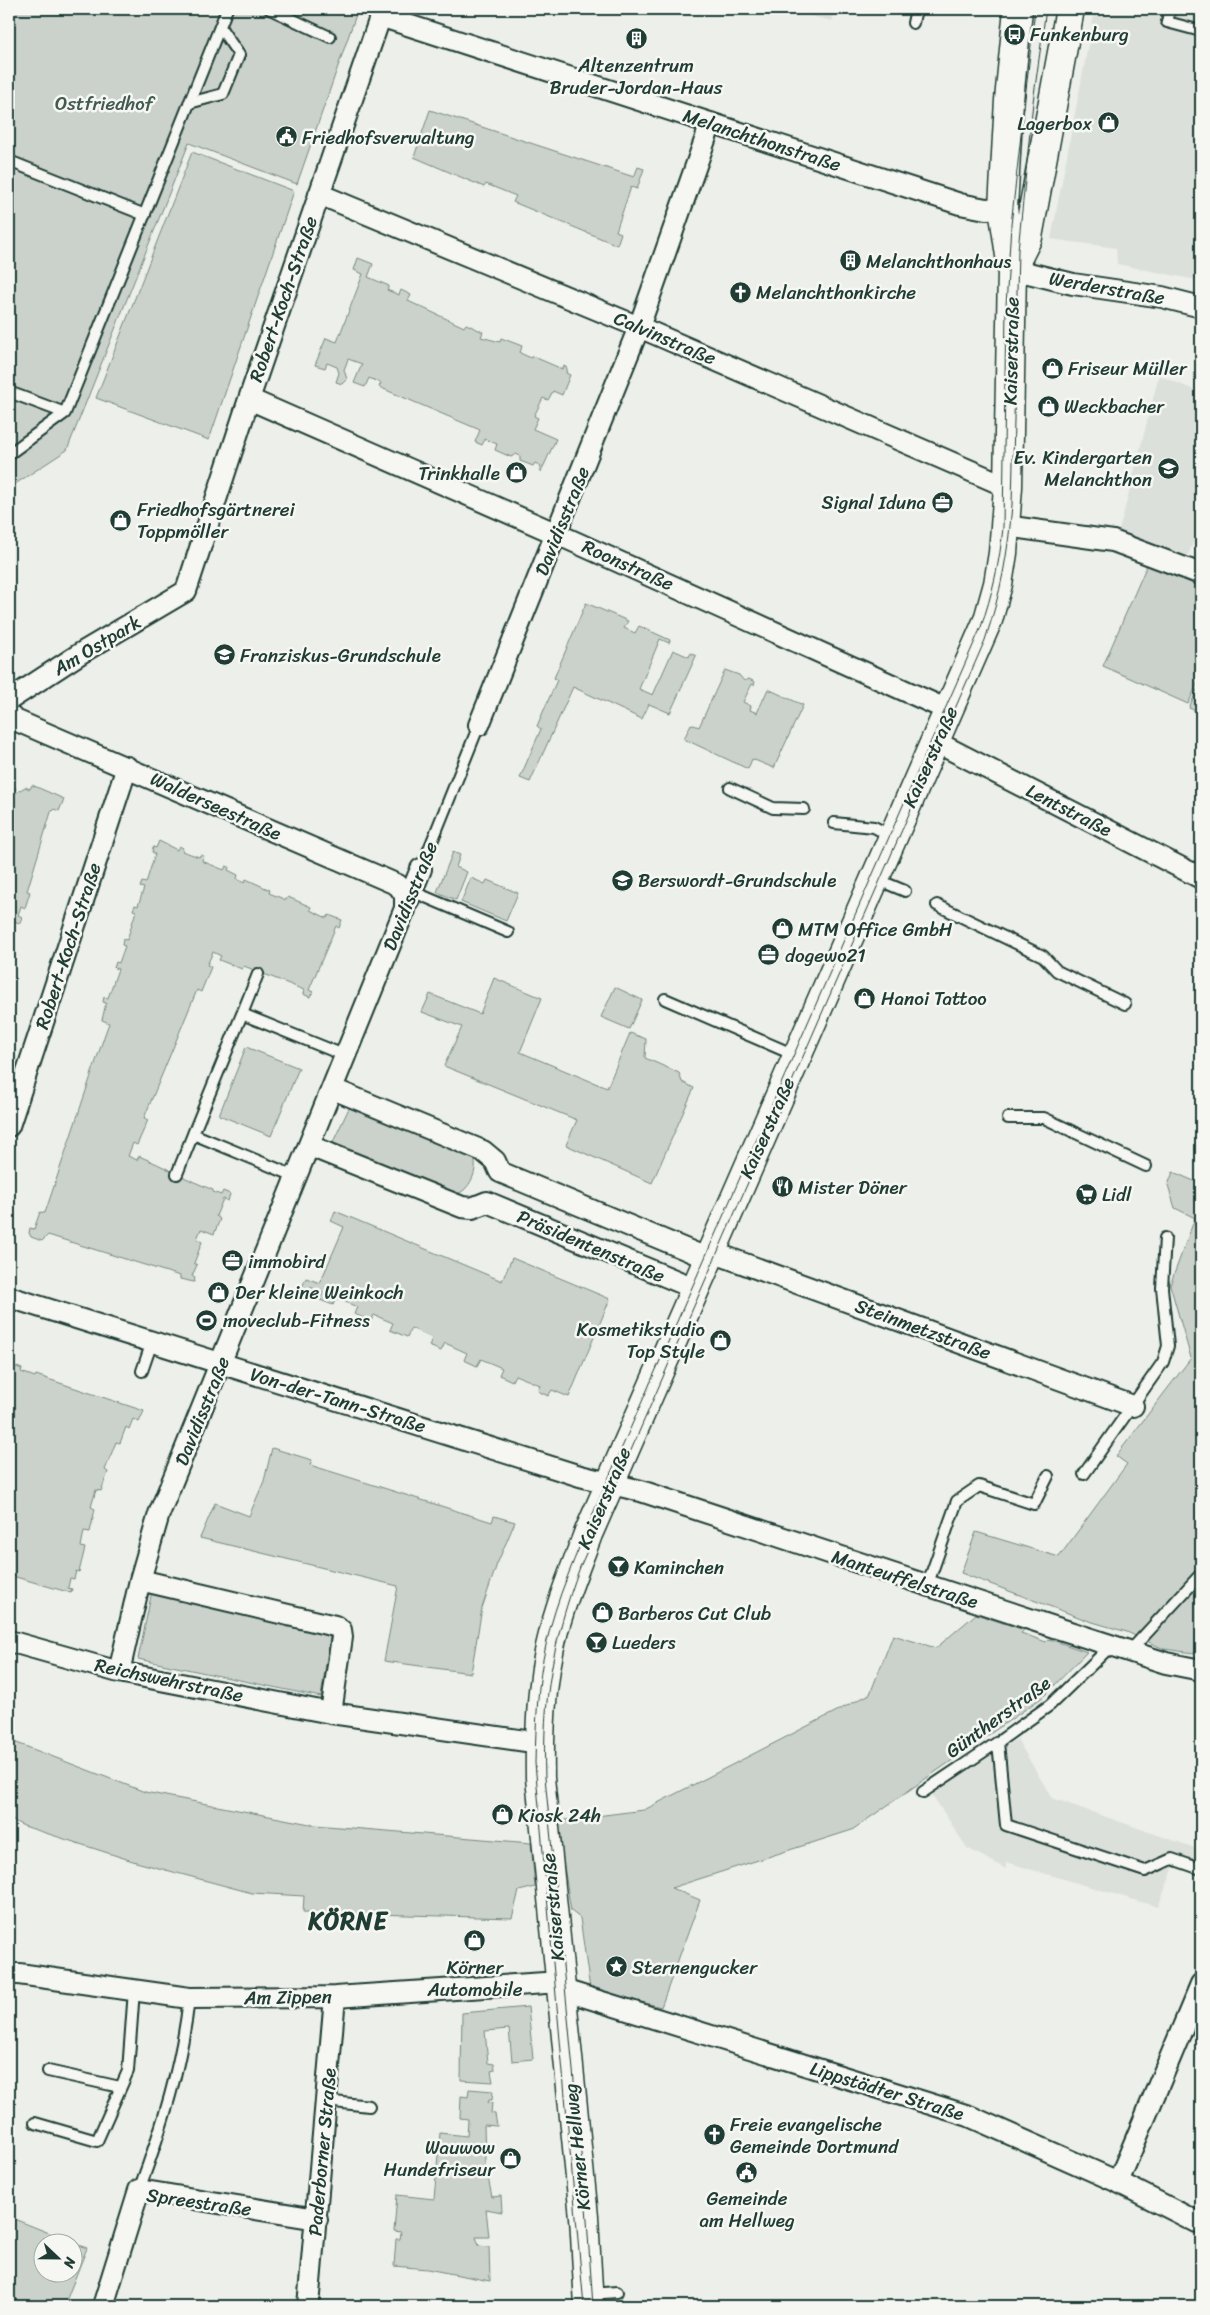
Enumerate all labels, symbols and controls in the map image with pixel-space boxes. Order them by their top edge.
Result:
place label: Funkenburg [1030,18,1129,51]
bus stop icon: Funkenburg [1002,22,1026,46]
building icon: Altenzentrum Bruder-Jordan-Haus [624,27,648,51]
place label: Altenzentrum Bruder-Jordan-Haus [549,49,723,104]
park label: Ostfriedhof [55,87,156,120]
street label: Melanchthonstraße [679,99,845,181]
place label: Lagerbox [1017,107,1092,140]
shop icon: Lagerbox [1096,111,1120,135]
place label: Friedhofsverwaltung [302,121,474,154]
public building icon: Friedhofsverwaltung [274,125,298,149]
street label: Robert-Koch-Straße [239,211,327,386]
place label: Melanchthonhaus [866,245,1011,278]
building icon: Melanchthonhaus [838,249,862,273]
street label: Werderstraße [1047,262,1168,314]
place label: Melanchthonkirche [756,276,916,309]
church icon: Melanchthonkirche [728,280,752,304]
street label: Kaiserstraße [994,296,1028,405]
street label: Calvinstraße [609,302,722,374]
place label: Friseur Müller [1068,352,1188,385]
shop icon: Friseur Müller [1040,356,1064,380]
place label: Weckbacher [1064,390,1165,423]
shop icon: Weckbacher [1036,394,1060,418]
place label: Ev. Kindergarten Melanchthon [1014,441,1152,496]
school or university icon: Ev. Kindergarten Melanchthon [1156,456,1180,480]
place label: Trinkhalle [418,457,500,490]
shop icon: Trinkhalle [504,461,528,485]
street label: Davidisstraße [525,461,599,581]
place label: Signal Iduna [822,486,926,519]
office icon: Signal Iduna [930,490,954,514]
place label: Friedhofsgärtnerei Toppmöller [137,493,296,548]
shop icon: Friedhofsgärtnerei Toppmöller [109,508,133,532]
street label: Roonstraße [577,530,680,600]
street label: Am Ostpark [46,606,148,685]
place label: Franziskus-Grundschule [240,639,441,672]
school or university icon: Franziskus-Grundschule [212,643,236,667]
street label: Kaiserstraße [893,701,967,813]
street label: Walderseestraße [145,762,287,850]
street label: Lentstraße [1020,774,1118,846]
street label: Davidisstraße [373,836,447,956]
street label: Robert-Koch-Straße [25,858,111,1034]
place label: Berswordt-Grundschule [638,864,836,897]
school or university icon: Berswordt-Grundschule [610,868,634,892]
place label: MTM Office GmbH [798,913,953,946]
shop icon: MTM Office GmbH [770,917,794,941]
place label: dogewo21 [785,939,866,972]
office icon: dogewo21 [757,943,781,967]
place label: Hanoi Tattoo [881,982,987,1015]
shop icon: Hanoi Tattoo [853,986,877,1010]
street label: Kaiserstraße [730,1072,804,1184]
place label: Mister Döner [798,1171,908,1204]
restaurant icon: Mister Döner [770,1175,794,1199]
place label: Lidl [1102,1178,1132,1211]
supermarket icon: Lidl [1074,1182,1098,1206]
street label: Präsidentenstraße [512,1200,670,1292]
place label: immobird [248,1245,326,1278]
office icon: immobird [220,1249,244,1273]
place label: Der kleine Weinkoch [235,1276,403,1309]
shop icon: Der kleine Weinkoch [207,1280,231,1304]
street label: Steinmetzstraße [850,1289,996,1369]
place label: moveclub-Fitness [223,1304,370,1337]
sports icon: moveclub-Fitness [195,1308,219,1332]
place label: Kosmetikstudio Top Style [576,1313,705,1368]
shop icon: Kosmetikstudio Top Style [709,1328,733,1352]
street label: Davidisstraße [165,1351,239,1471]
street label: Von-der-Tann-Straße [246,1358,430,1442]
street label: Kaiserstraße [568,1441,640,1554]
street label: Manteuffelstraße [828,1540,982,1618]
place label: Kaminchen [634,1551,724,1584]
bar icon: Kaminchen [606,1555,630,1579]
place label: Barberos Cut Club [618,1597,771,1630]
shop icon: Barberos Cut Club [590,1601,614,1625]
place label: Lueders [612,1626,676,1659]
bar icon: Lueders [584,1630,608,1654]
street label: Reichswehrstraße [92,1648,247,1712]
street label: Güntherstraße [938,1667,1058,1767]
place label: Kiosk 24h [518,1799,601,1832]
shop icon: Kiosk 24h [490,1803,514,1827]
street label: Kaiserstraße [532,1851,574,1962]
district label: KÖRNE [307,1900,389,1942]
shop icon: Körner Automobile [463,1929,487,1953]
place label: Körner Automobile [426,1951,523,2006]
place label: Sternengucker [632,1951,758,1984]
place icon: Sternengucker [604,1955,628,1979]
street label: Am Zippen [243,1980,332,2014]
street label: Lippstädter Straße [806,2052,968,2130]
street label: Paderborner Straße [298,2067,346,2237]
street label: Körner Hellweg [554,2081,600,2212]
place label: Freie evangelische Gemeinde Dortmund [730,2108,899,2163]
church icon: Freie evangelische Gemeinde Dortmund [702,2123,726,2147]
place label: Wauwow Hundefriseur [384,2131,496,2186]
shop icon: Wauwow Hundefriseur [499,2146,523,2170]
public building icon: Gemeinde am Hellweg [735,2160,759,2184]
street label: Spreestraße [144,2178,254,2226]
place label: Gemeinde am Hellweg [699,2182,795,2237]
north arrow [32,2232,82,2282]
text: N [56,2253,83,2272]

